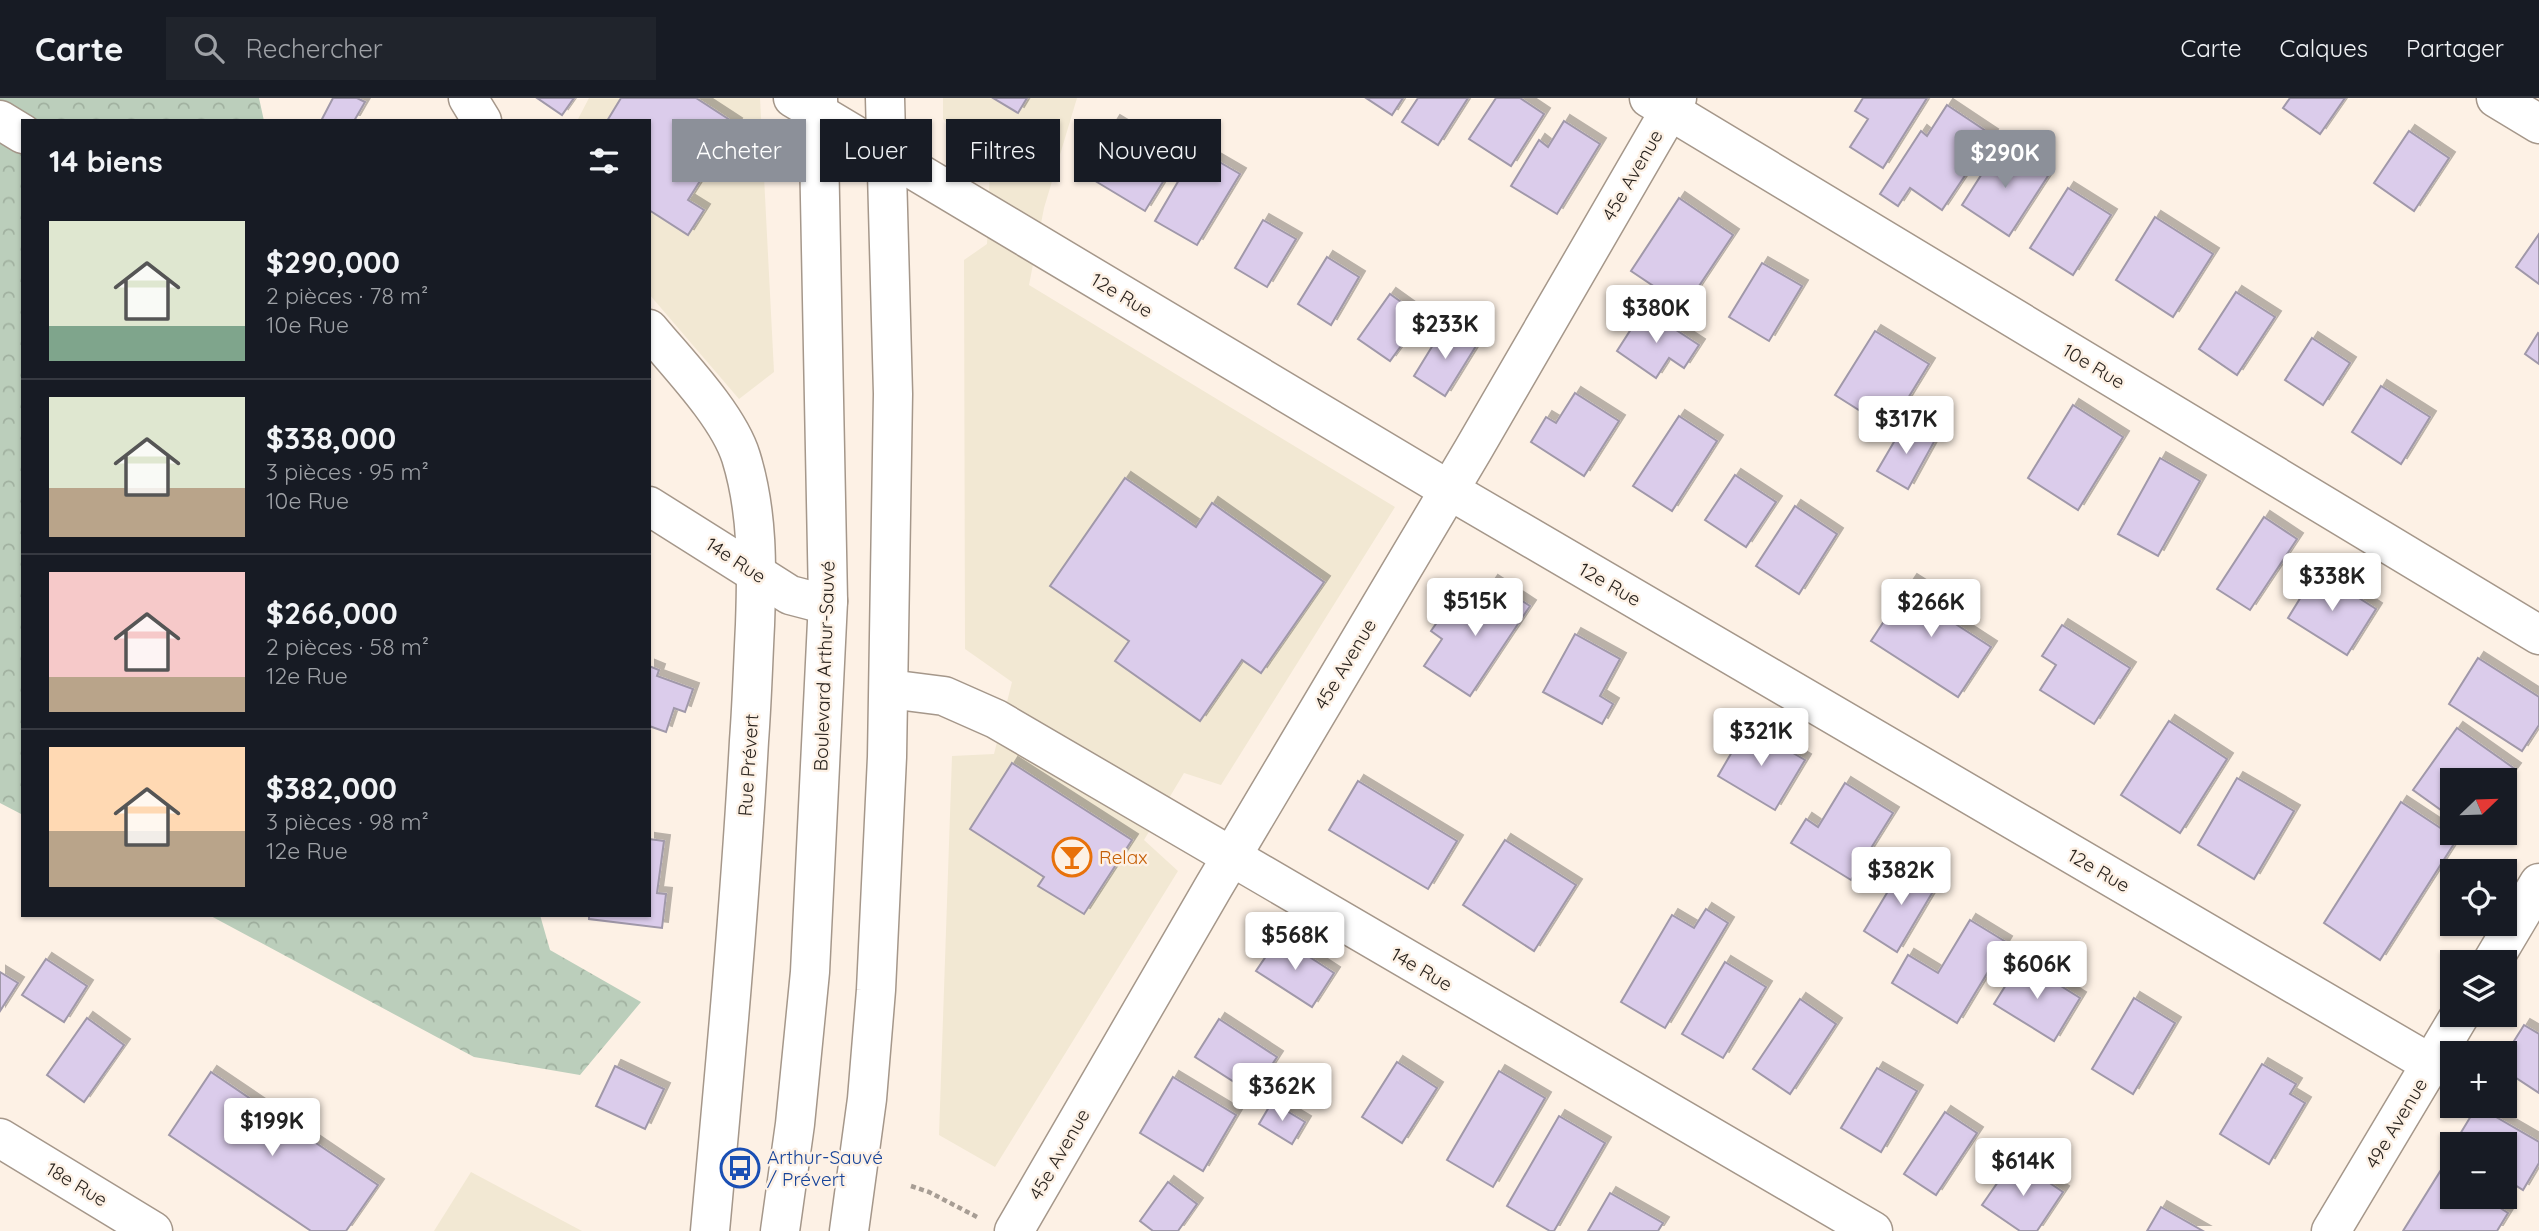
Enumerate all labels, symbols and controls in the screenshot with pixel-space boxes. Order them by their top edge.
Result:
search box [166,17,656,80]
text: Carte [35,28,124,69]
icon: search [190,29,228,67]
text: Rechercher [246,32,383,65]
text: Carte [2180,33,2242,63]
text: Calques [2280,33,2368,63]
text: Partager [2406,33,2504,63]
chip: Acheter [672,119,806,182]
chip: Louer [820,119,932,182]
chip: Filtres [946,119,1060,182]
chip: Nouveau [1074,119,1221,182]
street label: 45e Avenue [1596,125,1668,225]
pin: $290K [1956,130,2054,190]
text: $290K [1970,138,2040,167]
text: 14 biens [49,142,163,180]
icon: filters [585,142,623,180]
text: $290,000 [266,243,400,281]
icon: home [105,249,189,333]
street label: 12e Rue [1087,267,1157,323]
text: 2 pièces · 78 m² [266,281,428,310]
pin: $380K [1607,286,1705,345]
text: $380K [1622,293,1690,322]
pin: $233K [1396,302,1494,361]
text: $233K [1412,309,1478,338]
text: 10e Rue [266,310,349,339]
street label: 10e Rue [2058,338,2130,394]
pin: $317K [1857,396,1955,456]
text: $317K [1875,404,1937,433]
text: $338,000 [266,419,396,457]
icon: home [105,425,189,509]
text: 3 pièces · 95 m² [266,457,429,486]
text: 10e Rue [266,486,349,515]
street label: 14e Rue [701,532,771,588]
pin: $338K [2283,554,2381,613]
street label: 12e Rue [1575,557,1645,611]
street label: Boulevard Arthur-Sauvé [808,560,840,772]
text: $338K [2299,561,2365,590]
pin: $515K [1426,578,1524,638]
pin: $266K [1882,580,1980,639]
text: $515K [1443,586,1507,615]
text: $266K [1897,587,1965,616]
text: $266,000 [266,594,398,632]
icon: home [105,600,189,684]
street label: 45e Avenue [1309,614,1381,714]
text: 2 pièces · 58 m² [266,632,429,661]
text: 12e Rue [266,661,348,690]
pin: $321K [1712,708,1810,768]
street label: Rue Prévert [732,713,764,817]
text: $321K [1729,716,1793,745]
north arrow [2440,768,2516,845]
map controls [2440,768,2517,1209]
text: $382,000 [266,769,397,807]
icon: home [105,775,189,859]
text: 3 pièces · 98 m² [266,807,429,836]
text: 12e Rue [266,836,348,865]
bar icon: Relax [1051,836,1093,878]
street label: 12e Rue [2064,843,2134,897]
place label: Relax [1099,845,1147,869]
pin: $382K [1852,848,1950,907]
text: $382K [1868,855,1934,884]
button: locate [2440,859,2517,936]
pin: $568K [1246,912,1344,972]
text: $568K [1261,920,1329,949]
street label: 14e Rue [1387,942,1457,996]
pin: $606K [1988,942,2086,1001]
text: $606K [2003,949,2071,978]
button: layers [2440,950,2517,1027]
button: + [2440,1041,2517,1118]
pin: $362K [1233,1063,1331,1123]
text: $362K [1249,1071,1315,1100]
street label: 49e Avenue [2360,1073,2432,1173]
pin: $199K [223,1098,321,1158]
street label: 45e Avenue [1023,1104,1095,1204]
text: $199K [240,1106,304,1135]
button: − [2440,1132,2517,1209]
pin: $614K [1974,1138,2072,1198]
place label: Arthur-Sauvé / Prévert [767,1145,883,1191]
text: $614K [1991,1146,2055,1175]
bus stop icon: Arthur-Sauvé / Prévert [719,1147,761,1189]
street label: 18e Rue [42,1156,112,1212]

